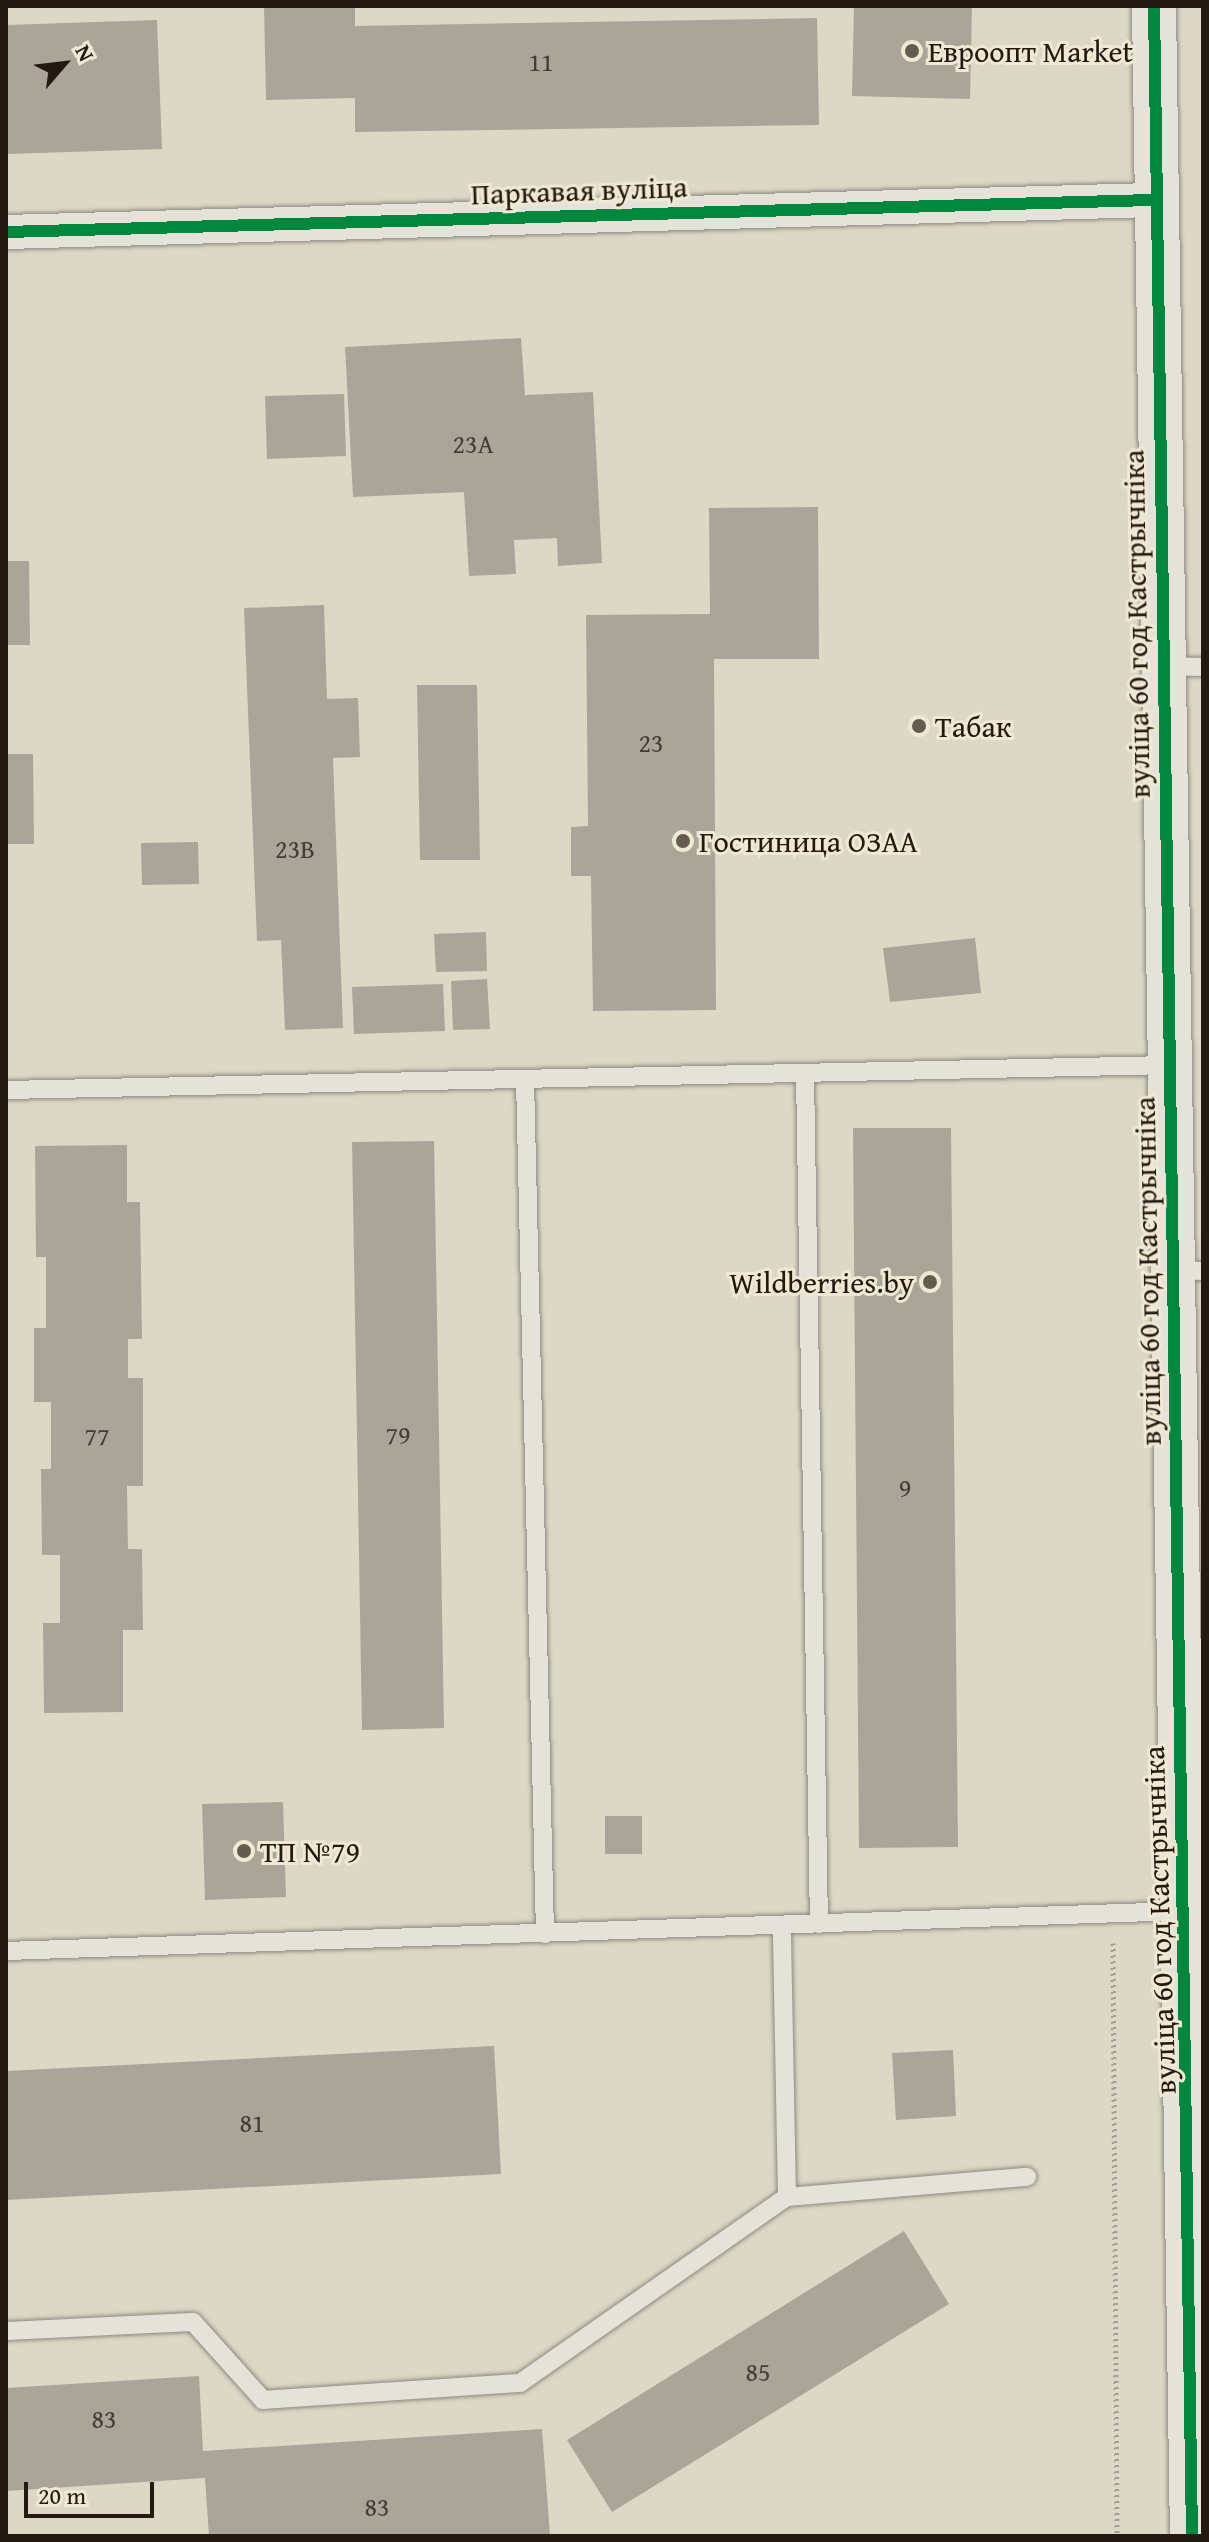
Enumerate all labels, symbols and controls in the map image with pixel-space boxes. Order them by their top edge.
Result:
north arrow [24,24,104,104]
place label: Евроопт Market [928,33,1133,69]
text: N [68,39,103,67]
marker: Евроопт Market [903,42,921,60]
house number: 11 [528,46,554,78]
street label: Паркавая вуліца [470,168,688,212]
house number: 23А [453,428,493,460]
street label: вуліца 60 год Кастрычніка [1115,449,1157,799]
place label: Табак [935,708,1011,744]
marker: Табак [910,717,928,735]
house number: 23 [638,727,664,759]
place label: Гостиница ОЗАА [699,823,918,859]
marker: Гостиница ОЗАА [674,832,692,850]
house number: 23В [275,833,315,865]
street label: вуліца 60 год Кастрычніка [1126,1096,1168,1446]
place label: Wildberries.by [729,1264,914,1300]
marker: Wildberries.by [921,1273,939,1291]
house number: 79 [385,1419,411,1451]
house number: 77 [84,1420,110,1452]
house number: 9 [899,1472,911,1504]
street label: вуліца 60 год Кастрычніка [1135,1745,1183,2095]
place label: ТП №79 [260,1833,360,1869]
marker: ТП №79 [235,1842,253,1860]
house number: 81 [239,2107,265,2139]
house number: 85 [745,2356,771,2388]
house number: 83 [91,2403,117,2435]
scale bar [28,2466,158,2516]
text: 20 m [38,2478,86,2513]
house number: 83 [364,2491,390,2523]

